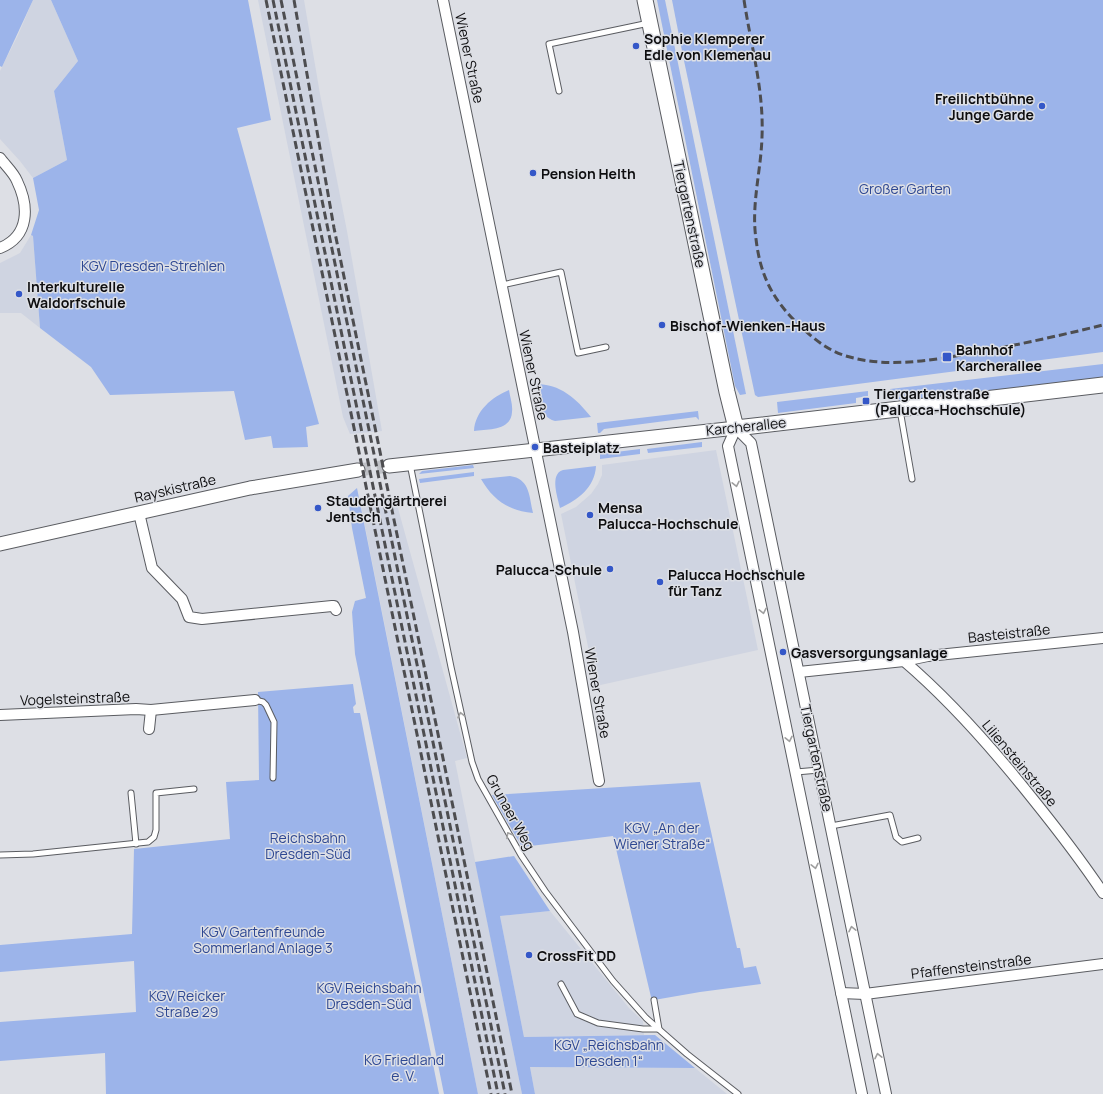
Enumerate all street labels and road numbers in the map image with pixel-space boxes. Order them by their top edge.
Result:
street label: Wiener Straße [451,11,489,105]
street label: Tiergartenstraße [669,159,711,269]
street label: Wiener Straße [515,328,553,422]
street label: Karcherallee [705,412,787,440]
street label: Rayskistraße [132,469,218,507]
street label: Basteistraße [967,619,1051,647]
street label: Wiener Straße [581,646,615,740]
street label: Vogelsteinstraße [20,687,130,709]
street label: Tiergartenstraße [796,703,838,813]
street label: Liliensteinstraße [978,716,1062,810]
street label: Grunaer Weg [482,771,540,853]
street label: Pfaffensteinstraße [910,949,1032,983]

